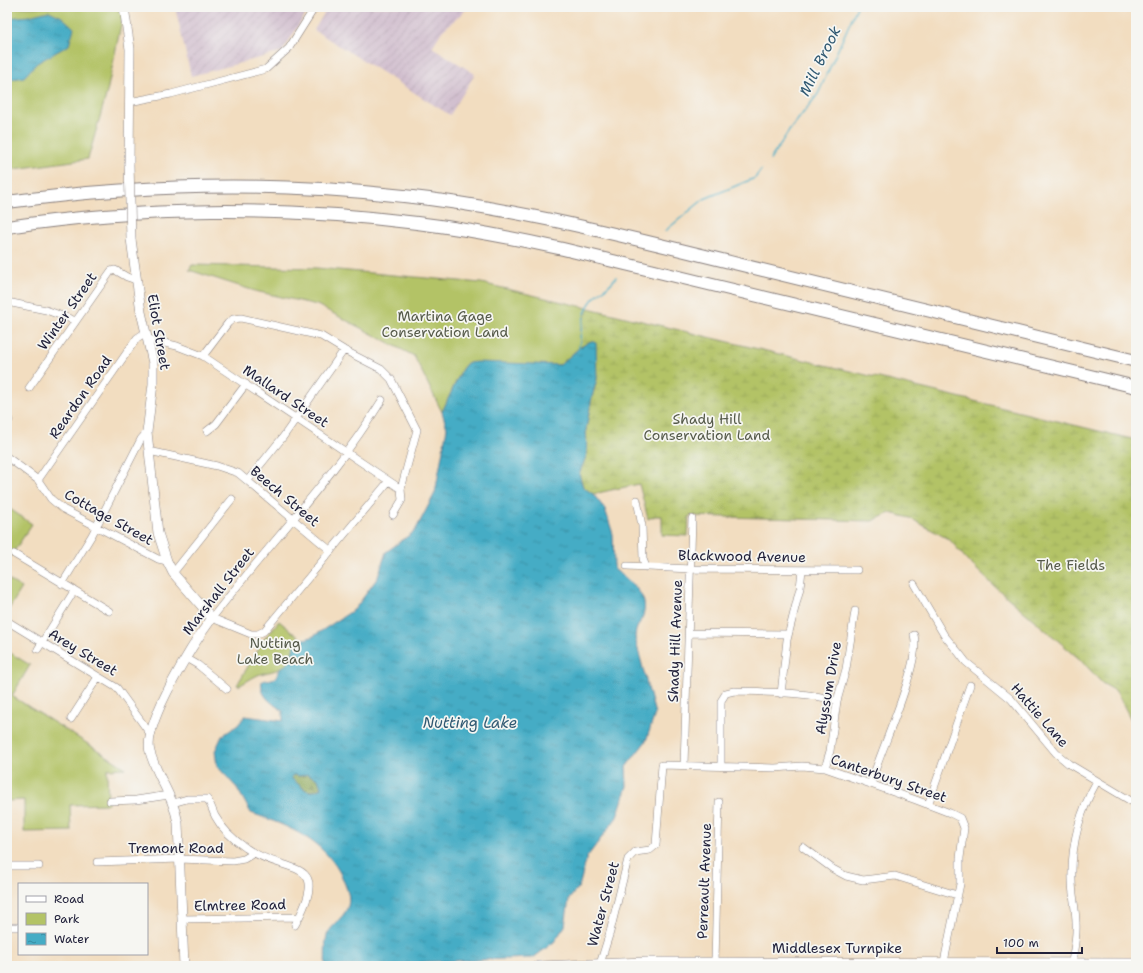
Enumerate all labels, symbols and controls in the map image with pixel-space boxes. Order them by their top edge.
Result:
water label: Mill Brook [794,22,846,99]
street label: Winter Street [33,268,101,354]
street label: Eliot Street [143,293,175,371]
park label: Martina Gage Conservation Land [382,307,509,341]
street label: Reardon Road [45,352,115,442]
street label: Mallard Street [240,361,332,431]
park label: Shady Hill Conservation Land [644,410,771,444]
street label: Beech Street [247,462,323,530]
street label: Cottage Street [61,485,157,549]
street label: Marshall Street [178,544,258,638]
street label: Blackwood Avenue [678,546,806,566]
park label: The Fields [1037,556,1105,574]
street label: Shady Hill Avenue [664,579,686,703]
street label: Arey Street [45,624,121,680]
park label: Nutting Lake Beach [237,634,313,668]
street label: Alyssum Drive [811,640,845,736]
street label: Hattie Lane [1007,679,1073,751]
water label: Nutting Lake [423,713,517,733]
street label: Canterbury Street [829,750,949,806]
street label: Perreault Avenue [693,823,715,939]
street label: Tremont Road [128,839,224,857]
street label: Water Street [583,860,623,948]
legend [18,883,148,955]
text: Road [54,891,85,907]
street label: Elmtree Road [194,895,286,915]
text: Park [54,911,80,927]
scale bar [997,929,1082,955]
text: Water [54,931,90,947]
text: 100 m [1003,935,1039,951]
street label: Middlesex Turnpike [772,939,902,957]

